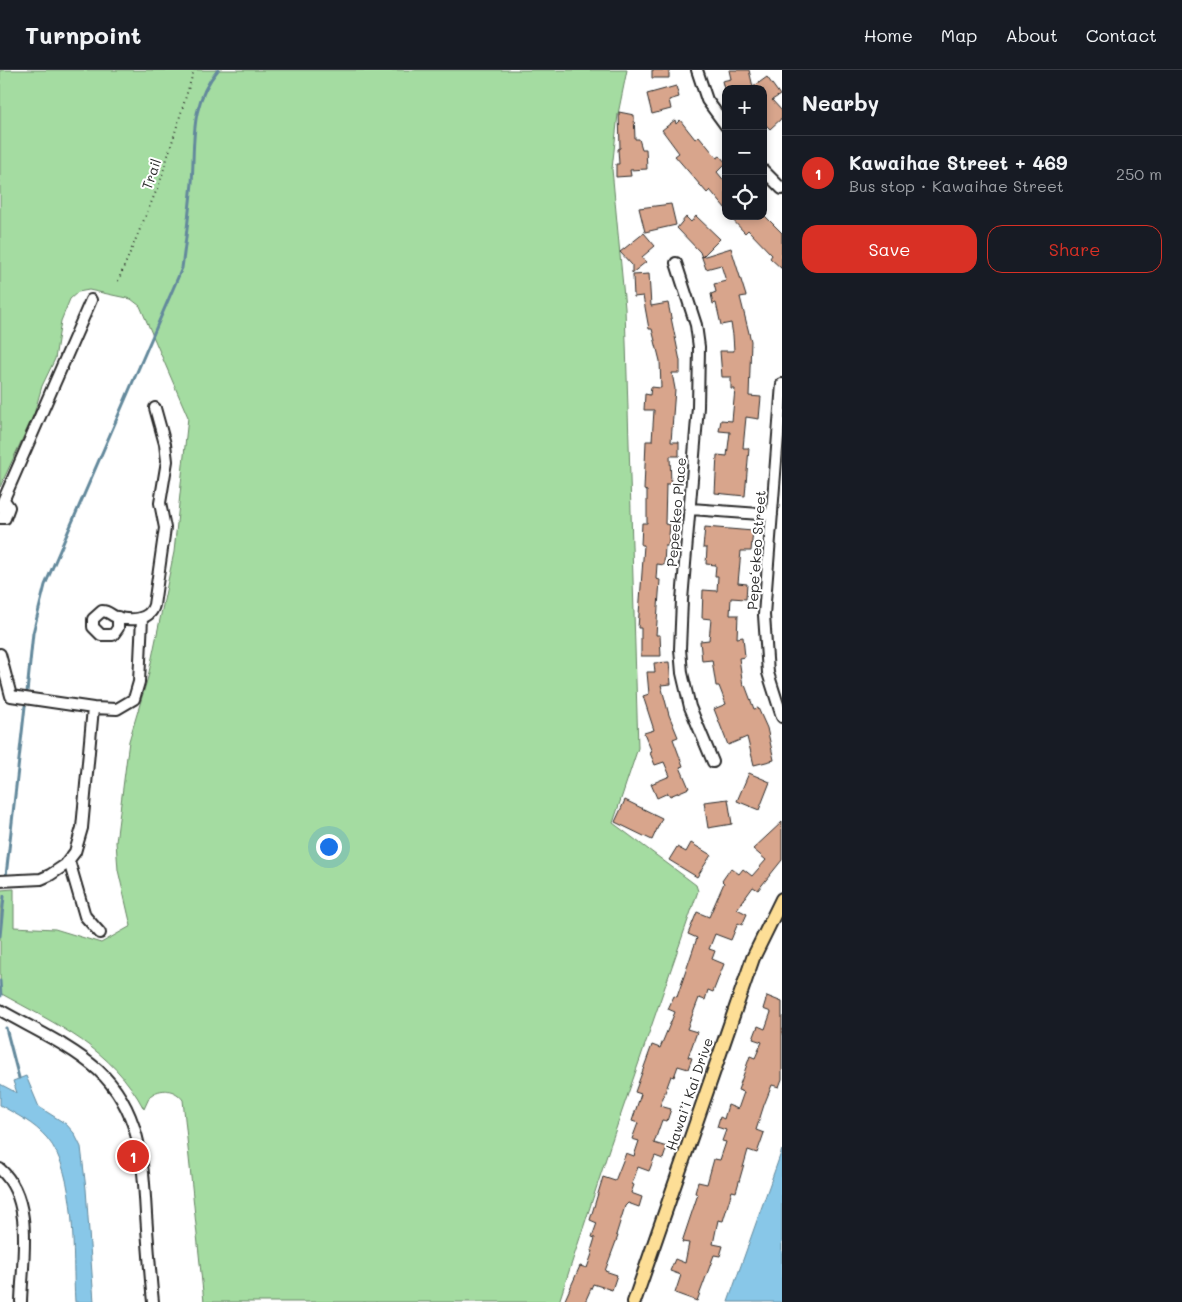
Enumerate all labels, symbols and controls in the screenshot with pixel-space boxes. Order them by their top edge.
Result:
text: Turnpoint [25,19,141,50]
text: Home [864,23,913,47]
text: Map [941,23,977,47]
text: About [1005,23,1058,47]
text: Contact [1086,23,1157,47]
map controls [722,85,767,220]
button: + [722,85,767,130]
text: Nearby [802,89,879,116]
button: − [722,130,767,175]
text: Kawaihae Street + 469 [849,150,1067,175]
street label: Trail [137,156,165,192]
text: 1 [814,163,822,184]
text: 250 m [1116,163,1162,184]
button: locate [722,175,767,220]
text: Bus stop · Kawaihae Street [849,175,1064,196]
button: Save [802,225,977,273]
button: Share [987,225,1162,273]
street label: Pepeekeo Place [662,456,690,568]
street label: Pepeʻekeo Street [742,489,770,611]
your location [316,834,342,860]
street label: Hawai’i Kai Drive [661,1035,717,1153]
pin: 1 [117,1137,149,1175]

